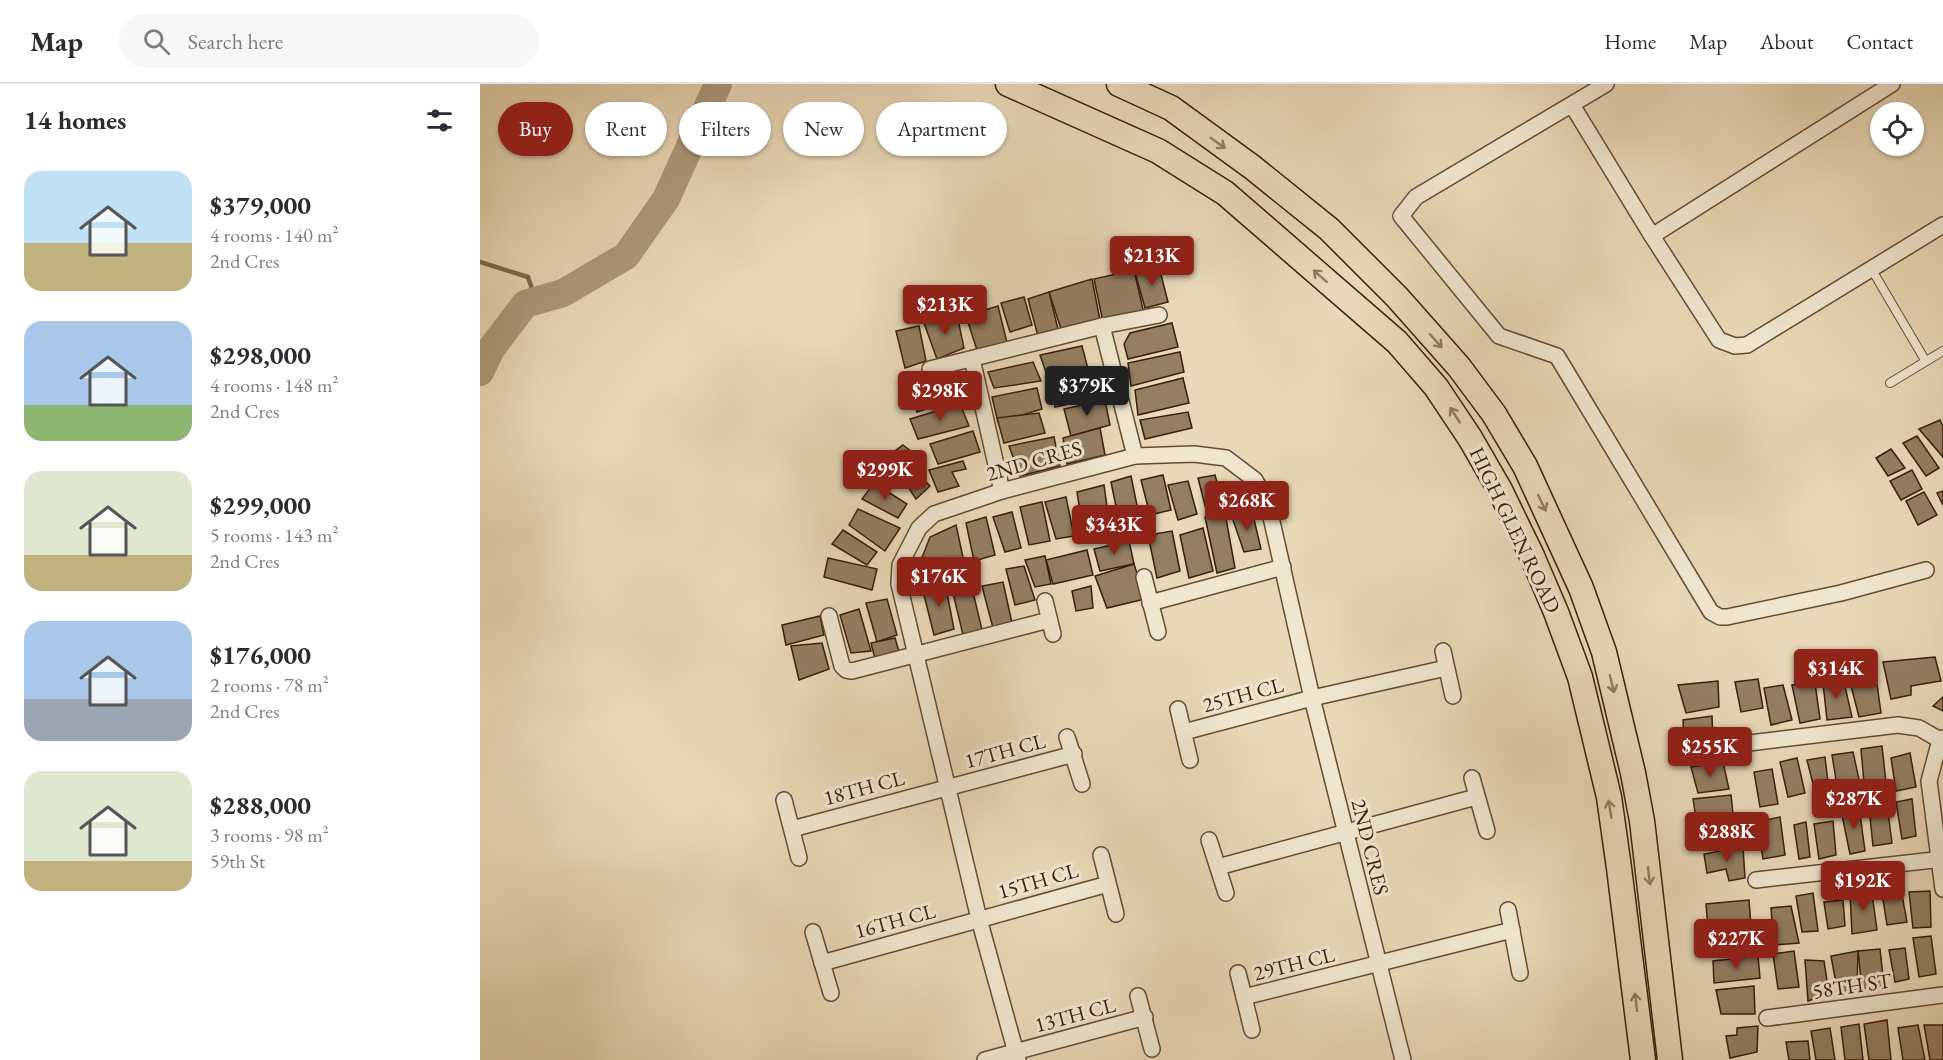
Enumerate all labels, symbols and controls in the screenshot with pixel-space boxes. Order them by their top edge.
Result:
search box [119,14,539,68]
text: Map [30,23,83,59]
icon: search [140,25,173,58]
text: Search here [188,27,283,56]
text: Home [1604,28,1656,55]
text: Map [1689,28,1727,55]
text: About [1760,28,1813,55]
text: Contact [1846,28,1913,55]
chip: Buy [498,102,573,156]
chip: Rent [585,102,667,156]
chip: Filters [679,102,771,156]
chip: New [783,102,864,156]
chip: Apartment [876,102,1007,156]
map controls [1870,102,1924,156]
button: locate [1870,102,1924,156]
text: 14 homes [24,103,126,137]
icon: filters [423,104,456,137]
one-way arrow [1210,136,1226,149]
text: $379,000 [210,188,311,222]
icon: home [72,195,144,267]
text: 4 rooms · 140 m² [210,222,338,248]
pin: $213K [1110,236,1194,287]
text: $213K [1124,242,1180,268]
text: 2nd Cres [210,248,279,274]
one-way arrow [1313,269,1328,283]
pin: $213K [903,285,987,336]
text: $213K [917,291,973,317]
one-way arrow [1429,333,1443,348]
text: $298,000 [210,338,311,372]
icon: home [72,345,144,417]
pin: $379K [1045,366,1129,417]
pin: $298K [898,371,982,422]
text: 4 rooms · 148 m² [210,372,338,398]
text: $379K [1059,372,1115,398]
text: $298K [912,377,968,403]
text: 2nd Cres [210,398,279,424]
one-way arrow [1449,407,1461,424]
street label: 2ND CRES [983,434,1085,487]
street label: HIGH GLEN ROAD [1463,442,1567,617]
pin: $299K [843,450,927,501]
text: $299K [857,456,913,482]
pin: $268K [1205,481,1289,532]
text: $268K [1219,487,1275,513]
text: $299,000 [210,488,311,522]
one-way arrow [1537,493,1549,511]
icon: home [72,495,144,567]
pin: $343K [1072,505,1156,556]
text: $343K [1086,511,1142,537]
text: 5 rooms · 143 m² [210,522,338,548]
text: 2nd Cres [210,548,279,574]
pin: $176K [897,557,981,608]
text: $176K [911,563,967,589]
text: $176,000 [210,638,311,672]
icon: home [72,645,144,717]
pin: $314K [1794,649,1878,700]
text: $314K [1808,655,1864,681]
street label: 25TH CL [1199,671,1287,718]
text: 2 rooms · 78 m² [210,672,329,698]
one-way arrow [1607,675,1619,694]
text: 2nd Cres [210,698,279,724]
street label: 17TH CL [961,727,1049,774]
pin: $255K [1668,727,1752,778]
text: $255K [1682,733,1738,759]
street label: 18TH CL [820,764,908,811]
pin: $287K [1812,779,1896,830]
text: $287K [1826,785,1882,811]
text: $288,000 [210,788,311,822]
icon: home [72,795,144,867]
street label: 2ND CRES [1346,796,1395,898]
one-way arrow [1605,799,1616,819]
pin: $288K [1685,812,1769,863]
text: $288K [1699,818,1755,844]
text: 3 rooms · 98 m² [210,822,329,848]
text: 59th St [210,848,265,874]
street label: 15TH CL [994,856,1082,905]
pin: $192K [1821,861,1905,912]
one-way arrow [1643,865,1654,885]
text: $192K [1835,867,1891,893]
street label: 16TH CL [851,897,939,944]
pin: $227K [1694,919,1778,970]
text: $227K [1708,925,1764,951]
street label: 29TH CL [1251,940,1338,987]
street label: 58TH ST [1811,966,1894,1004]
street label: 13TH CL [1031,991,1119,1038]
one-way arrow [1630,993,1641,1012]

